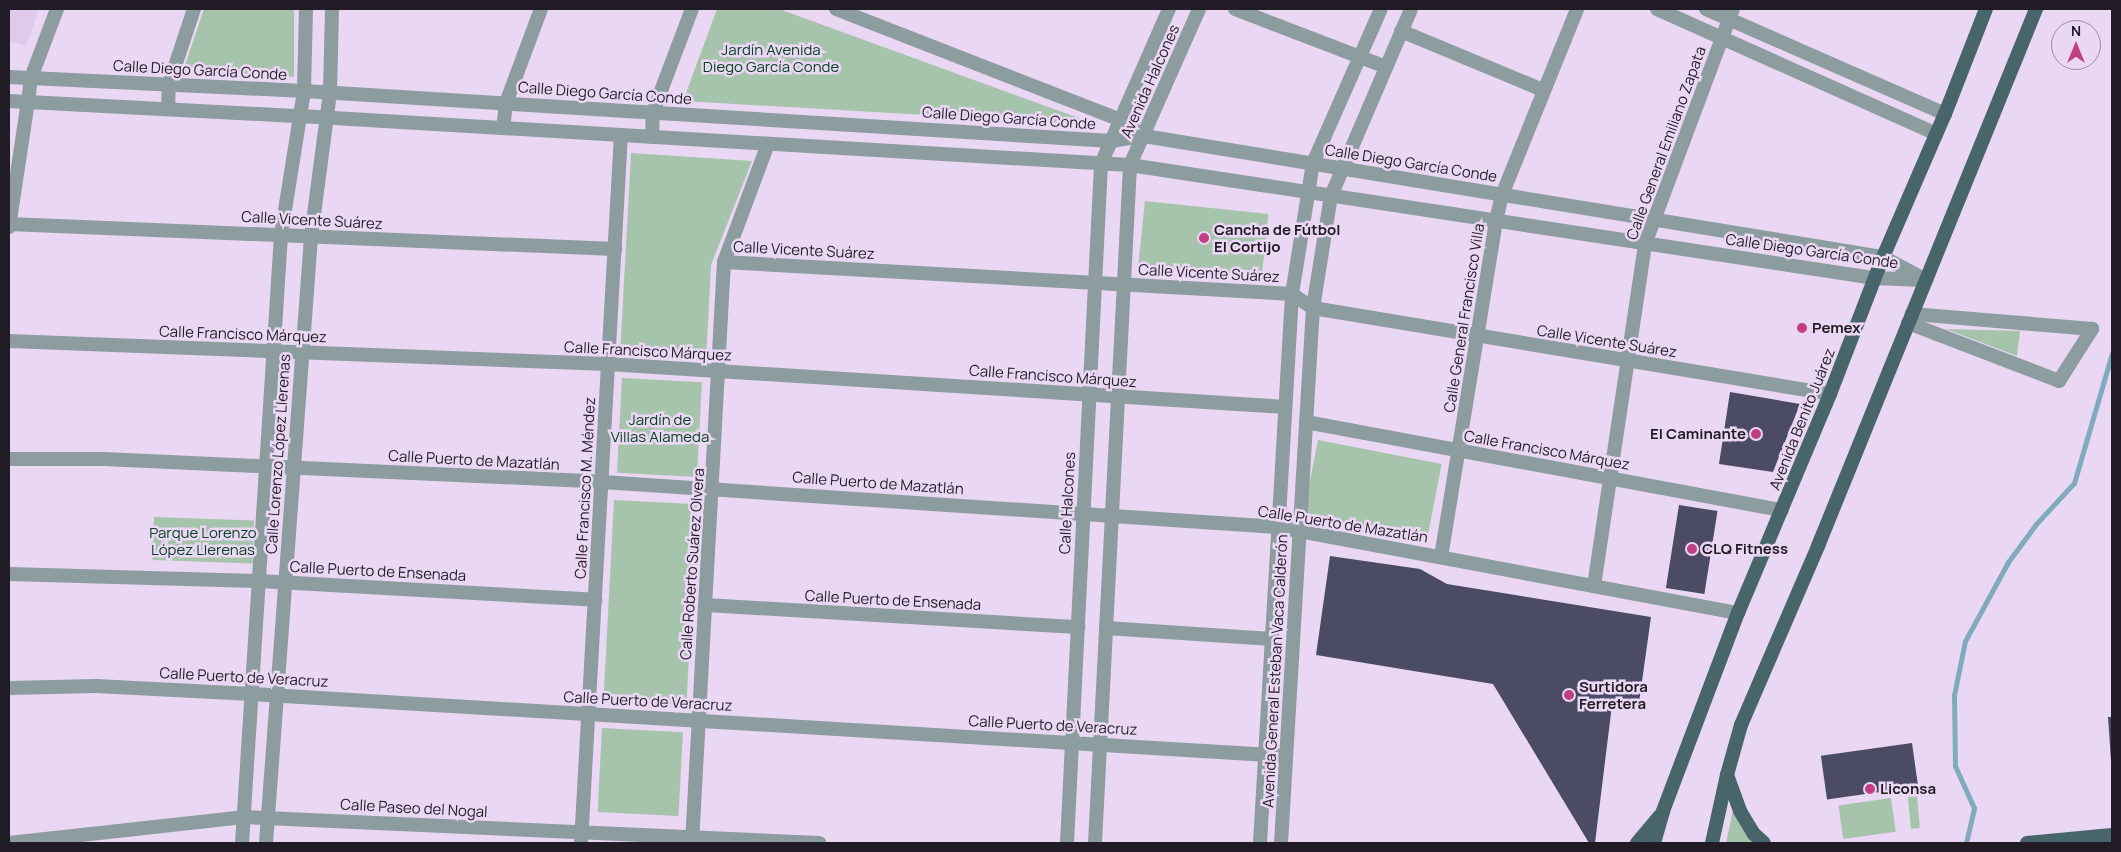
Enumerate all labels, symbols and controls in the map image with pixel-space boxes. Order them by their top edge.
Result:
north arrow [2051,20,2101,70]
text: N [2071,21,2081,40]
street label: Avenida Halcones [1117,22,1183,140]
park label: Jardín Avenida Diego García Conde [703,40,839,75]
street label: Calle General Emiliano Zapata [1623,44,1709,242]
street label: Calle Diego García Conde [113,56,287,84]
street label: Calle Diego García Conde [518,78,692,108]
street label: Calle Diego García Conde [922,103,1096,133]
street label: Calle Diego García Conde [1324,140,1498,186]
street label: Calle Vicente Suárez [241,207,383,233]
place label: Cancha de Fútbol El Cortijo [1214,220,1340,255]
street label: Calle General Francisco Villa [1440,222,1488,414]
street label: Calle Diego García Conde [1725,230,1899,272]
marker: Cancha de Fútbol El Cortijo [1198,232,1210,244]
street label: Calle Vicente Suárez [733,237,875,263]
street label: Calle Vicente Suárez [1138,260,1280,286]
place label: Pemex [1812,319,1861,337]
street label: Calle Vicente Suárez [1536,321,1678,361]
street label: Calle Francisco Márquez [159,322,327,346]
marker: Pemex [1796,322,1808,334]
street label: Calle Francisco Márquez [564,338,732,364]
street label: Avenida Benito Juárez [1765,345,1839,493]
street label: Calle Lorenzo López Llerenas [262,353,294,555]
street label: Calle Francisco Márquez [969,361,1137,391]
street label: Calle Francisco M. Méndez [571,397,599,579]
park label: Jardín de Villas Alameda [611,410,709,445]
place label: El Caminante [1650,425,1746,443]
street label: Calle Francisco Márquez [1463,427,1631,473]
marker: El Caminante [1750,428,1762,440]
street label: Calle Puerto de Mazatlán [388,447,560,473]
street label: Calle Halcones [1055,451,1079,555]
street label: Calle Roberto Suárez Olvera [676,468,708,660]
street label: Calle Puerto de Mazatlán [792,468,964,498]
street label: Calle Puerto de Mazatlán [1257,502,1429,546]
park label: Parque Lorenzo López Llerenas [149,523,257,558]
street label: Avenida General Esteban Vaca Calderón [1259,534,1291,808]
place label: CLQ Fitness [1702,540,1788,558]
marker: CLQ Fitness [1686,543,1698,555]
street label: Calle Puerto de Ensenada [289,557,467,585]
street label: Calle Puerto de Ensenada [804,586,982,614]
street label: Calle Puerto de Veracruz [159,664,329,690]
place label: Surtidora Ferretera [1579,677,1648,712]
street label: Calle Puerto de Veracruz [563,688,733,714]
marker: Surtidora Ferretera [1563,689,1575,701]
street label: Calle Puerto de Veracruz [968,712,1138,738]
place label: Liconsa [1880,780,1936,798]
marker: Liconsa [1864,783,1876,795]
street label: Calle Paseo del Nogal [340,795,488,821]

